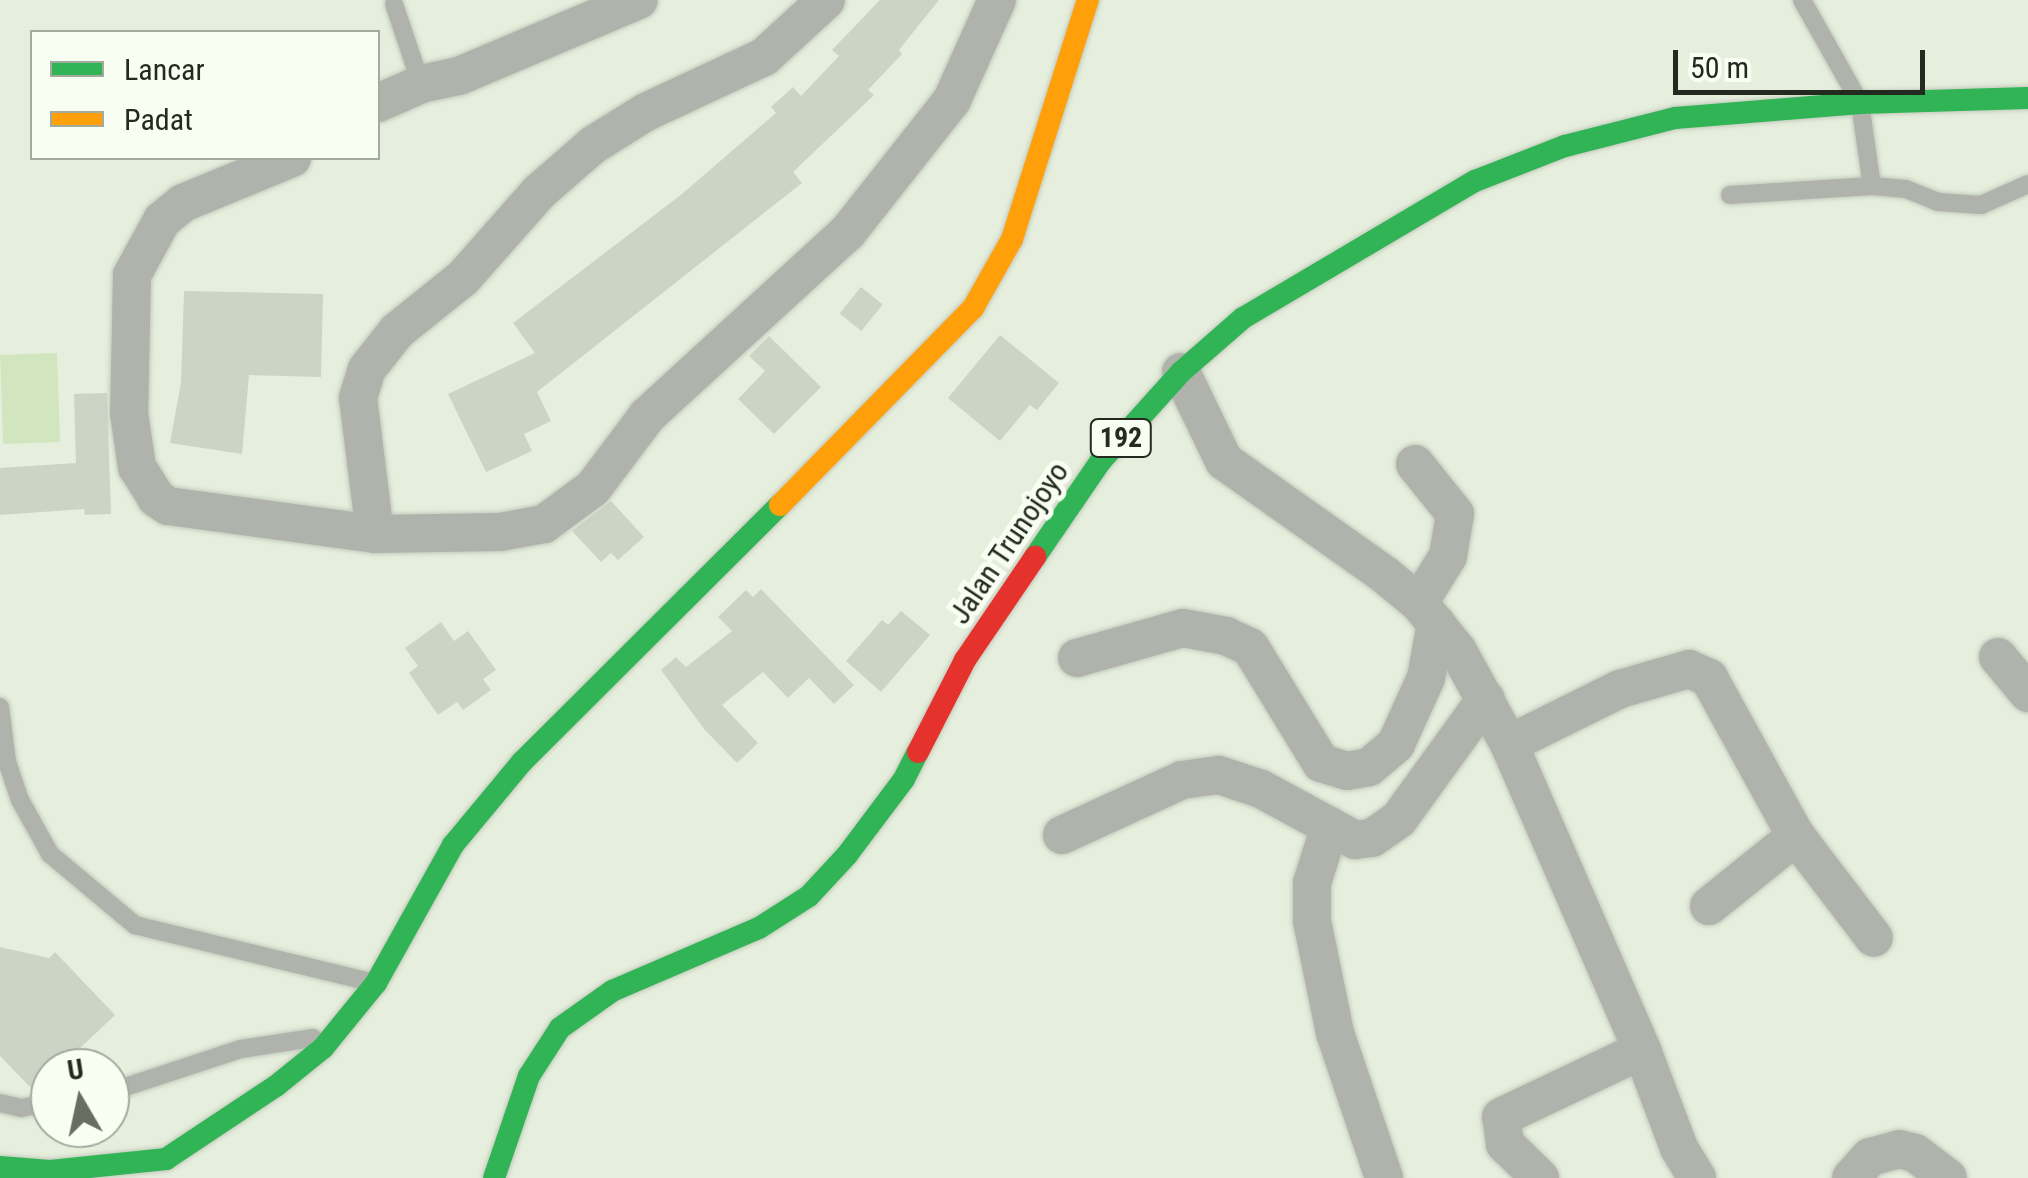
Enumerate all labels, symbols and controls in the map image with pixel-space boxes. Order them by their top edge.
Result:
legend [30,30,380,160]
scale bar [1678,30,1930,92]
text: 50 m [1690,50,1749,85]
text: Lancar [124,52,205,87]
text: Padat [124,102,193,137]
road number: 192 [1088,415,1154,461]
street label: Jalan Trunojoyo [941,455,1077,631]
north arrow [30,1048,130,1148]
text: U [65,1052,86,1087]

